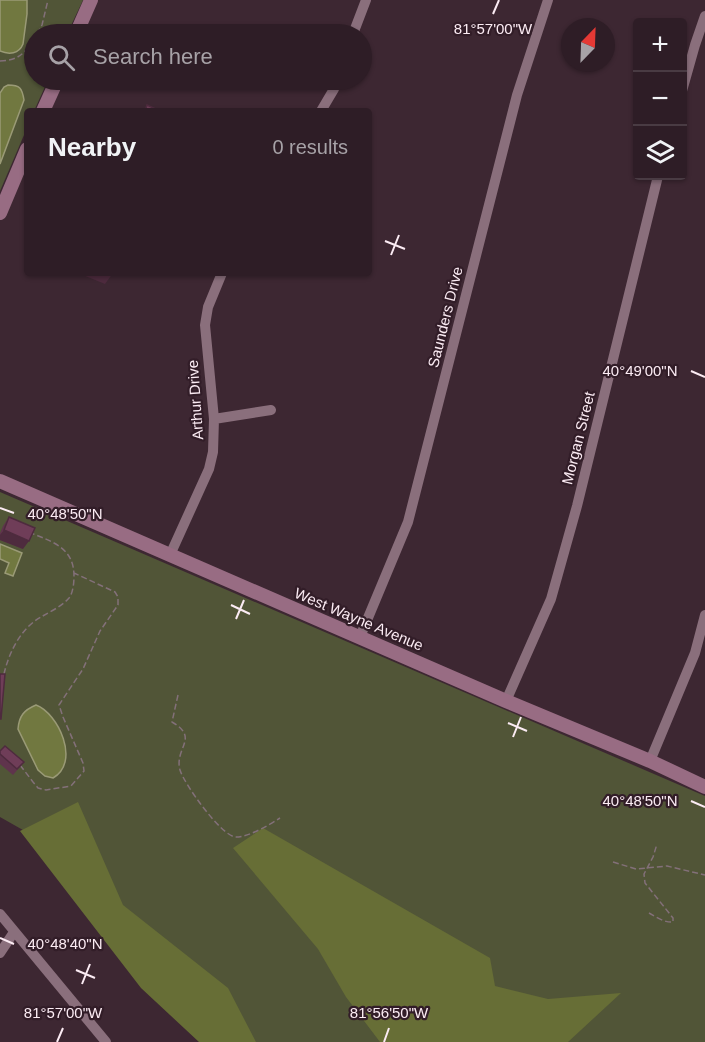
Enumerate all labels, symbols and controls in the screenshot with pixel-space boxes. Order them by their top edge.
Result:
north arrow [561,18,615,72]
map controls [633,18,687,180]
button: + [633,18,687,72]
text: 81°57'00"W [454,20,533,37]
search box [24,24,372,90]
icon: search [45,41,78,74]
text: Search here [93,44,213,69]
button: − [633,72,687,126]
button: layers [633,126,687,180]
text: Nearby [48,132,136,162]
text: 0 results [272,136,348,158]
street label: Saunders Drive [424,265,466,369]
street label: Arthur Drive [184,359,206,441]
text: 40°49'00"N [602,362,678,379]
street label: Morgan Street [558,389,598,486]
text: 40°48'50"N [27,505,103,522]
street label: West Wayne Avenue [292,584,426,654]
text: 40°48'50"N [602,792,678,809]
text: 40°48'40"N [27,935,103,952]
text: 81°57'00"W [24,1004,103,1021]
text: 81°56'50"W [350,1004,429,1021]

